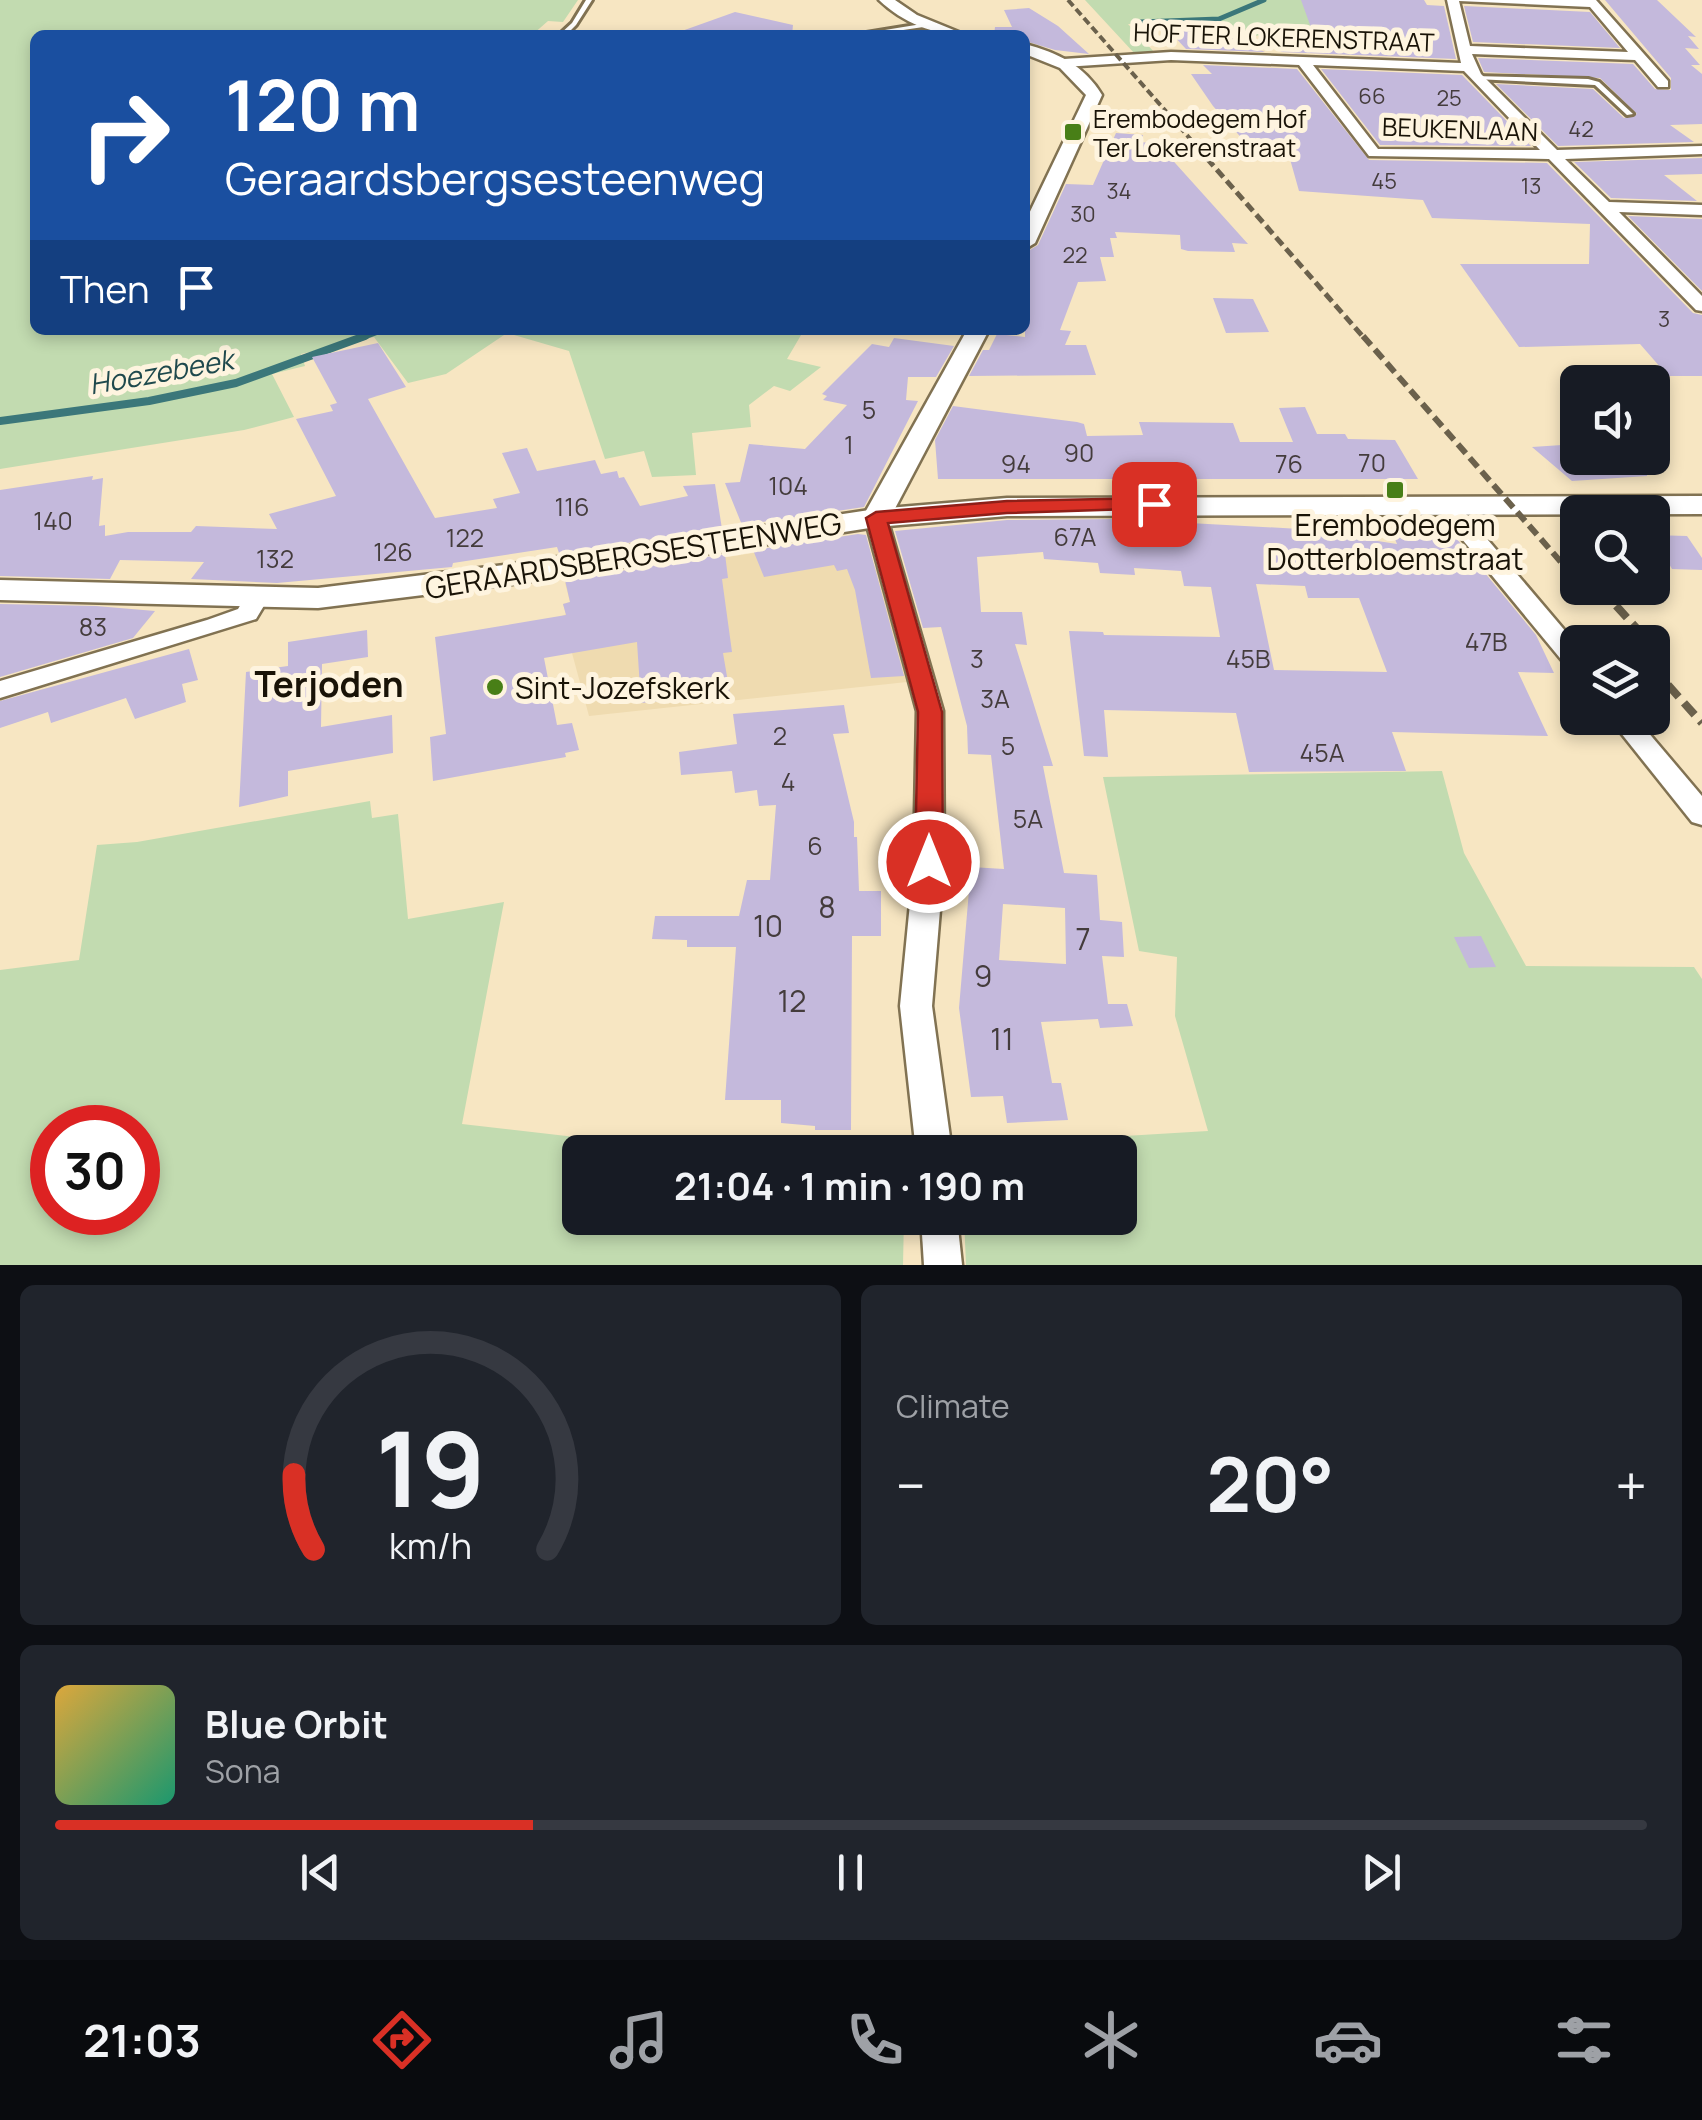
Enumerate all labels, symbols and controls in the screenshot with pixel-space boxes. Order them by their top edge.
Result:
street label: HOF TER LOKERENSTRAAT [1133,14,1435,60]
text: 120 m [225,56,420,152]
icon: right [60,70,190,200]
house number: 66 [1358,81,1386,111]
house number: 25 [1436,83,1462,113]
place label: Erembodegem Hof Ter Lokerenstraat [1093,101,1307,165]
street label: BEUKENLAAN [1382,109,1538,149]
house number: 42 [1568,114,1594,144]
marker: Erembodegem Hof Ter Lokerenstraat [1062,121,1084,143]
text: Geraardsbergsesteenweg [225,147,765,209]
house number: 45 [1371,166,1397,196]
house number: 13 [1521,171,1541,201]
house number: 34 [1106,176,1132,206]
house number: 30 [1070,199,1096,229]
house number: 22 [1062,240,1088,270]
icon: arrive [169,260,224,315]
text: Then [60,262,149,314]
house number: 3 [1658,304,1670,334]
water label: Hoezebeek [86,339,240,402]
map controls [1560,365,1670,735]
button: sound [1560,365,1670,475]
house number: 5 [862,392,876,427]
house number: 1 [844,427,854,462]
house number: 90 [1064,435,1094,470]
house number: 70 [1358,445,1386,480]
house number: 94 [1001,446,1031,481]
house number: 76 [1275,446,1303,481]
pin [1112,462,1197,547]
house number: 104 [768,468,808,503]
icon: arrive [1127,477,1182,532]
marker: Erembodegem Dotterbloemstraat [1384,479,1406,501]
house number: 116 [554,489,590,524]
button: search [1560,495,1670,605]
street label: GERAARDSBERGSESTEENWEG [422,502,844,608]
house number: 140 [33,503,73,538]
place label: Erembodegem Dotterbloemstraat [1267,504,1523,579]
house number: 67A [1054,519,1097,554]
house number: 122 [446,520,484,555]
house number: 126 [373,534,413,569]
house number: 132 [256,541,294,576]
house number: 83 [79,609,107,644]
house number: 47B [1465,624,1507,659]
button: layers [1560,625,1670,735]
house number: 3 [970,641,984,676]
house number: 45B [1226,641,1270,676]
district label: Terjoden [254,660,404,708]
place label: Sint-Jozefskerk [515,667,731,708]
marker: Sint-Jozefskerk [484,676,506,698]
house number: 3A [980,681,1010,716]
house number: 2 [773,718,787,753]
house number: 5 [1001,728,1015,763]
house number: 45A [1299,735,1345,770]
house number: 4 [781,764,795,799]
house number: 5A [1013,801,1043,836]
position arrow [877,810,981,914]
house number: 6 [807,828,823,863]
house number: 8 [818,886,836,927]
house number: 10 [753,905,783,946]
house number: 7 [1075,918,1091,959]
house number: 9 [974,955,992,996]
house number: 12 [778,980,806,1021]
house number: 11 [990,1018,1014,1059]
speed limit sign: 30 [30,1105,160,1235]
text: 21:04 · 1 min · 190 m [674,1159,1025,1211]
text: Climate [896,1384,1010,1428]
text: 19 [375,1396,486,1538]
text: 20° [1207,1432,1334,1535]
text: − [896,1447,926,1523]
text: + [1615,1447,1647,1523]
text: km/h [389,1521,472,1570]
text: Blue Orbit [205,1697,388,1749]
text: Sona [205,1749,280,1793]
icon: previous [293,1845,348,1900]
icon: pause [823,1845,878,1900]
icon: next [1354,1845,1409,1900]
icon: directions [367,2005,437,2075]
icon: music [604,2005,674,2075]
icon: phone [840,2005,910,2075]
icon: climate [1076,2005,1146,2075]
icon: car [1313,2005,1383,2075]
icon: filters [1549,2005,1619,2075]
text: 21:03 [83,2009,201,2071]

